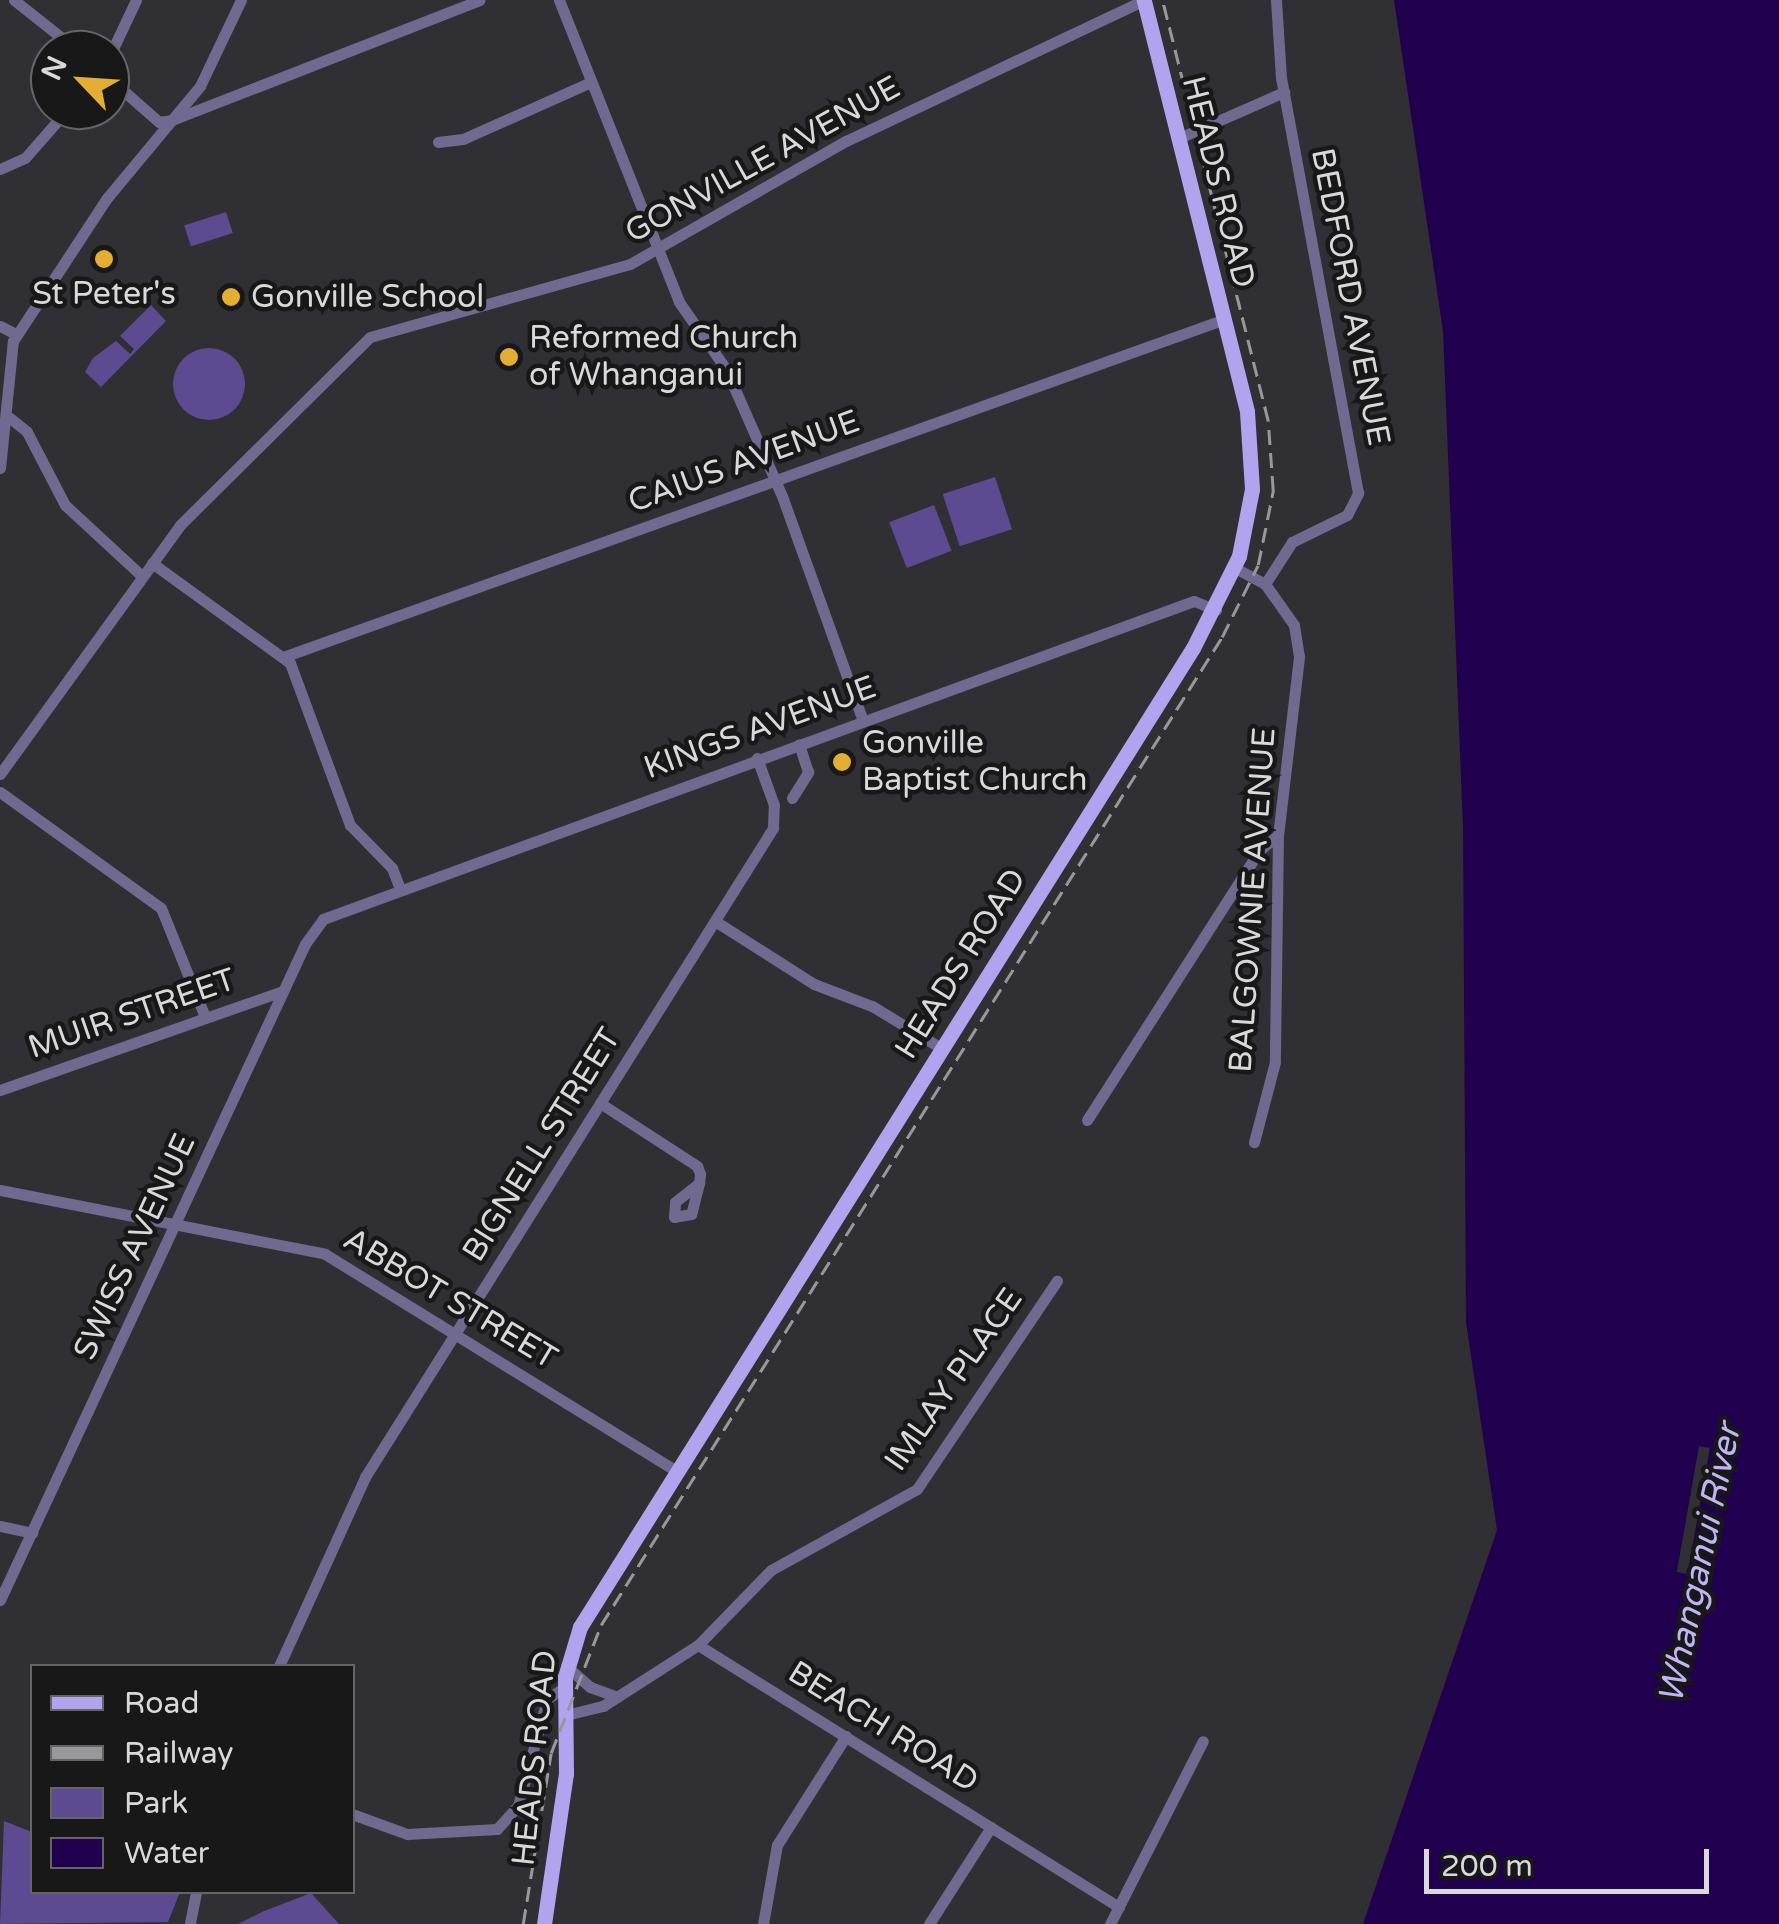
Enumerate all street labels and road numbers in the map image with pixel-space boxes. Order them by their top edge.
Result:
street label: GONVILLE AVENUE [619,68,907,252]
street label: HEADS ROAD [1173,72,1263,292]
street label: BEDFORD AVENUE [1302,145,1398,449]
street label: CAIUS AVENUE [623,402,865,522]
street label: KINGS AVENUE [639,668,881,788]
street label: BALGOWNIE AVENUE [1222,726,1284,1074]
street label: HEADS ROAD [887,862,1035,1066]
street label: MUIR STREET [23,961,241,1067]
street label: BIGNELL STREET [455,1021,629,1269]
street label: SWISS AVENUE [66,1128,204,1366]
street label: ABBOT STREET [336,1220,564,1378]
street label: IMLAY PLACE [877,1281,1031,1479]
street label: HEADS ROAD [505,1648,565,1868]
street label: BEACH ROAD [781,1653,985,1801]

